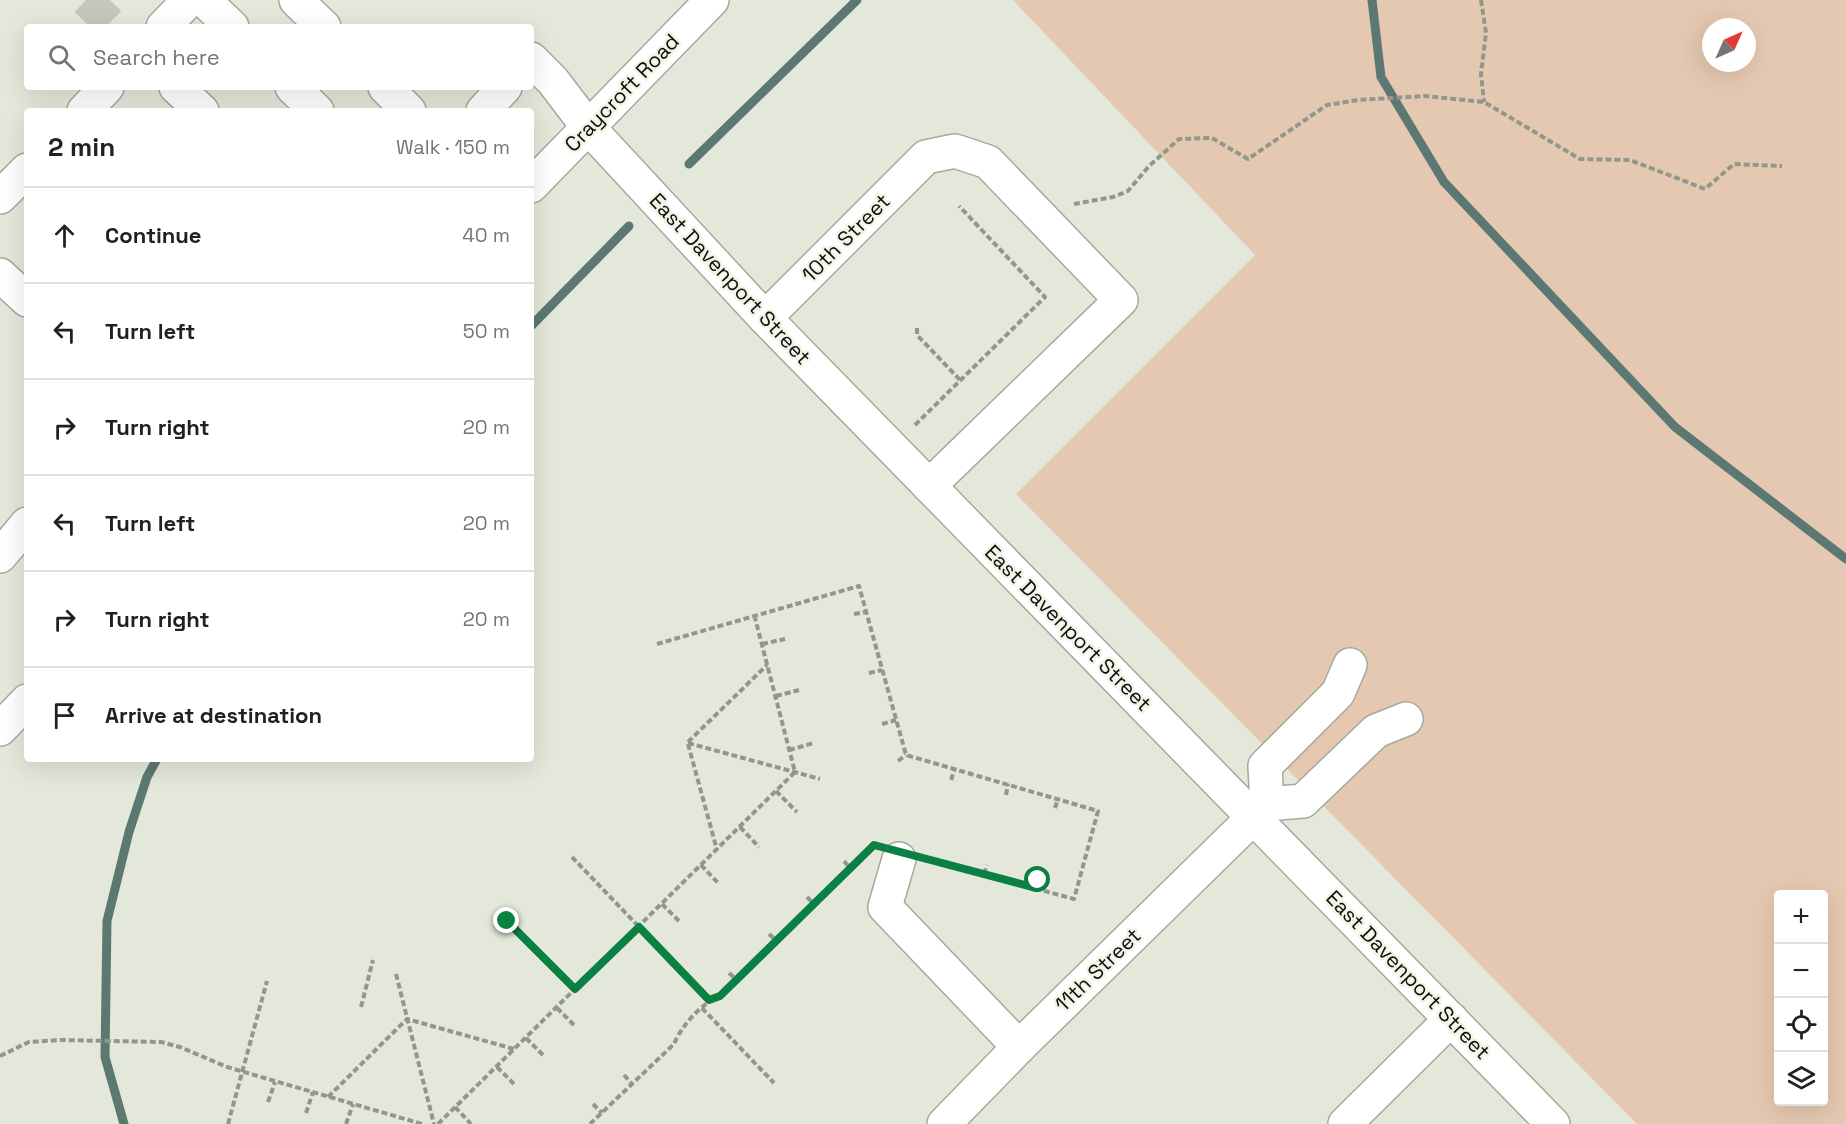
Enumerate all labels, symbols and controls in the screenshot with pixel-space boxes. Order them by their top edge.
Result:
north arrow [1702,18,1756,72]
search box [24,24,534,90]
street label: Craycroft Road [558,28,685,157]
icon: search [45,41,78,74]
text: Search here [93,43,220,71]
text: 2 min [48,130,115,164]
text: Walk · 150 m [396,134,510,160]
street label: East Davenport Street [644,187,817,370]
street label: 10th Street [796,188,896,288]
icon: ahead [48,219,81,252]
text: Continue [105,221,201,249]
text: 40 m [462,222,510,248]
icon: left [48,315,81,348]
text: Turn left [105,317,195,345]
text: 50 m [463,318,510,344]
icon: right [48,411,81,444]
text: Turn right [105,413,210,441]
text: 20 m [463,414,510,440]
icon: left [48,507,81,540]
text: Turn left [105,509,195,537]
text: 20 m [463,510,510,536]
street label: East Davenport Street [979,539,1157,717]
icon: right [48,603,81,636]
text: Turn right [105,605,210,633]
text: 20 m [463,606,510,632]
icon: arrive [48,699,81,732]
text: Arrive at destination [105,701,322,729]
route start [1024,866,1050,892]
street label: East Davenport Street [1321,884,1496,1065]
map controls [1774,890,1828,1106]
button: + [1774,890,1828,944]
route end [493,907,519,933]
street label: 11th Street [1049,922,1146,1017]
button: − [1774,944,1828,998]
button: locate [1774,998,1828,1052]
button: layers [1774,1052,1828,1106]

